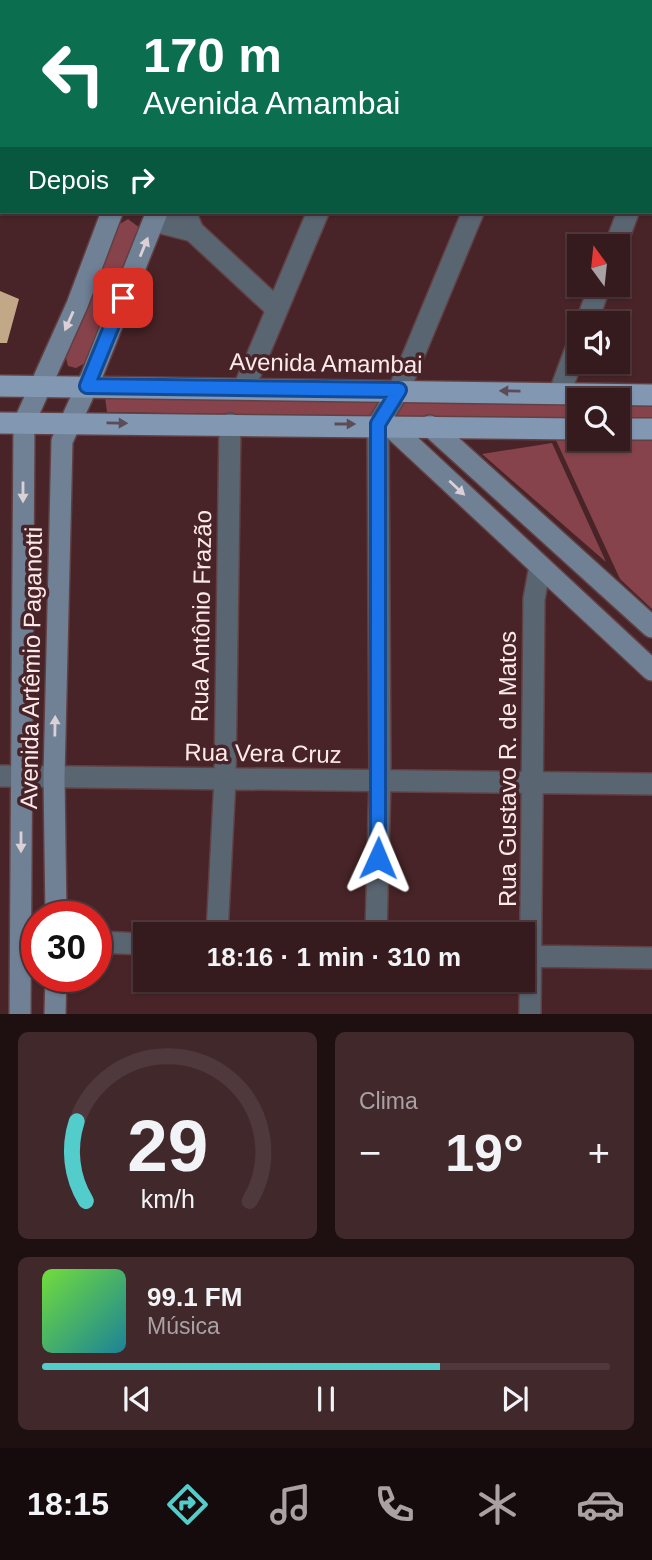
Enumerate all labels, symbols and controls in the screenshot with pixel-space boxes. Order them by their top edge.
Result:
icon: left [28,28,119,119]
text: 170 m [143,28,282,82]
text: Avenida Amambai [143,85,400,121]
icon: right [123,161,161,199]
text: Depois [28,165,109,195]
north arrow [567,234,630,298]
map controls [567,234,630,451]
one-way arrow [138,236,149,257]
pin [93,268,153,328]
icon: arrive [104,279,142,317]
one-way arrow [64,311,75,332]
button: sound [567,311,630,374]
street label: Avenida Amambai [229,348,423,378]
one-way arrow [499,385,521,397]
button: search [567,388,630,451]
one-way arrow [106,417,128,429]
one-way arrow [334,418,356,430]
one-way arrow [448,480,466,496]
one-way arrow [17,481,29,503]
street label: Rua Antônio Frazão [186,510,216,722]
street label: Avenida Artêmio Paganotti [15,527,47,809]
street label: Rua Gustavo R. de Matos [494,631,521,907]
one-way arrow [49,715,61,737]
street label: Rua Vera Cruz [184,738,342,768]
position arrow [341,821,415,895]
one-way arrow [15,831,27,853]
speed limit sign: 30 [21,901,112,992]
text: 18:16 · 1 min · 310 m [207,942,461,972]
text: Clima [359,1088,418,1114]
text: 29 [127,1106,208,1187]
text: 19° [445,1124,524,1182]
text: − [359,1132,381,1174]
text: + [588,1132,610,1174]
text: km/h [140,1185,195,1213]
text: 99.1 FM [147,1282,242,1312]
text: Música [147,1313,220,1339]
icon: previous [118,1380,156,1418]
icon: pause [307,1380,345,1418]
icon: next [496,1380,534,1418]
icon: directions [163,1480,212,1529]
icon: music [266,1480,315,1529]
icon: phone [370,1480,419,1529]
icon: climate [473,1480,522,1529]
icon: car [576,1480,625,1529]
text: 18:15 [27,1486,109,1522]

